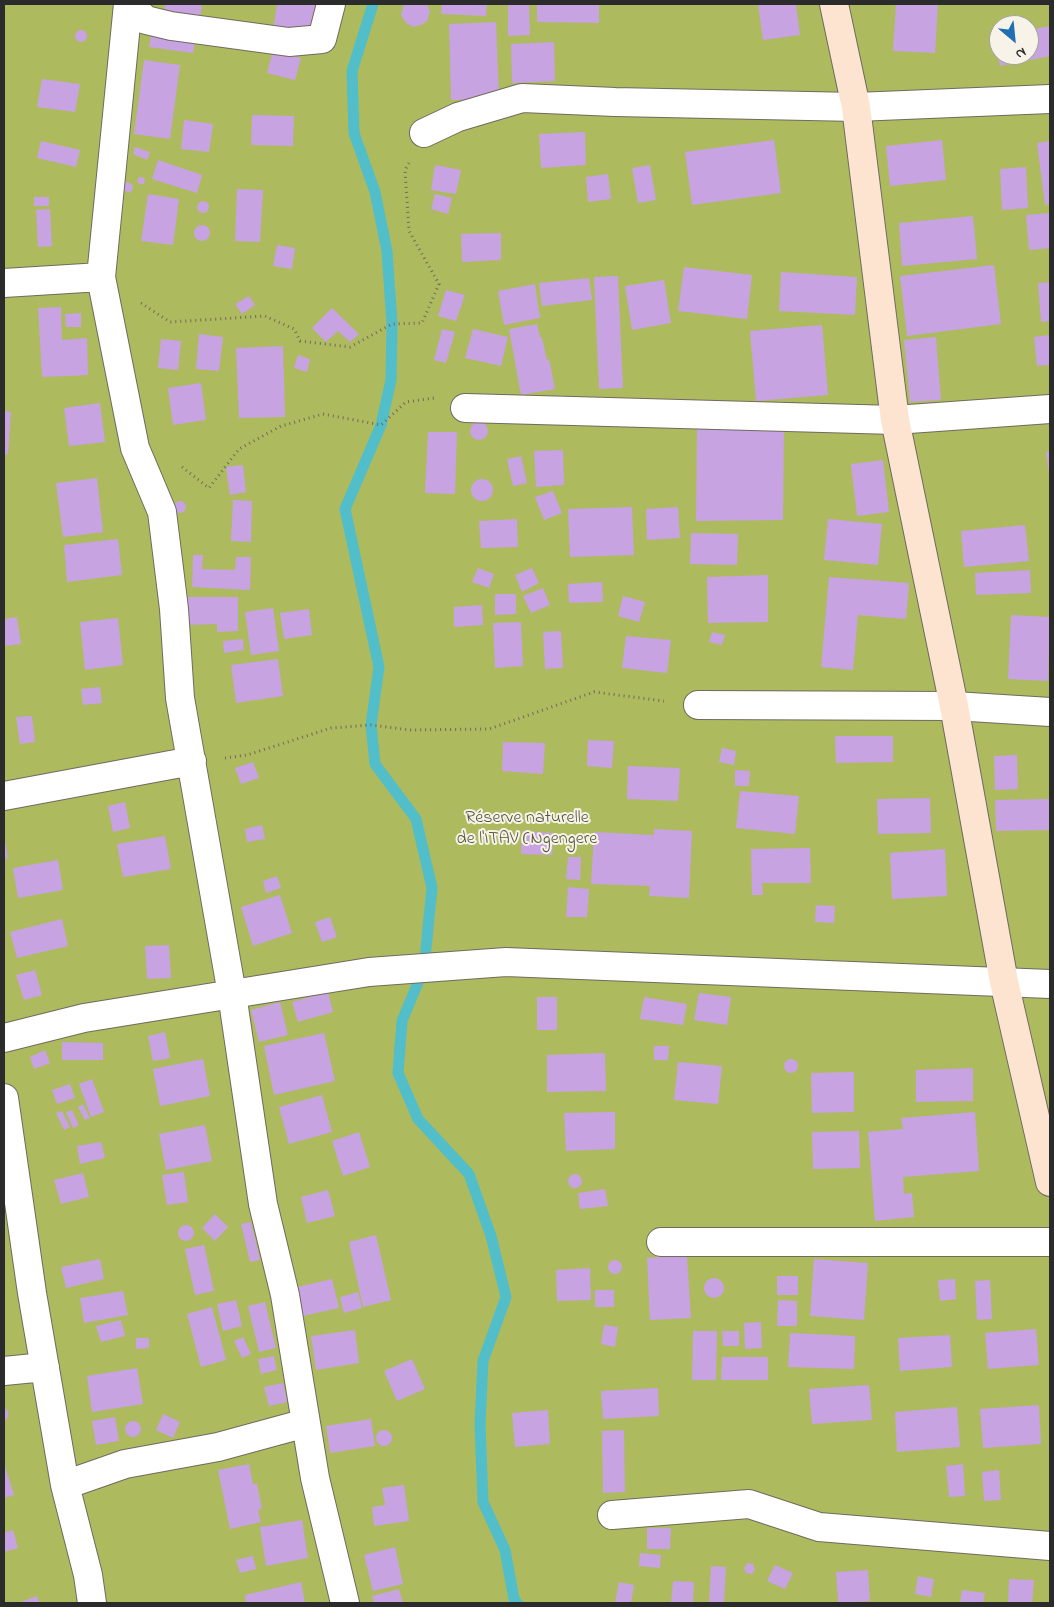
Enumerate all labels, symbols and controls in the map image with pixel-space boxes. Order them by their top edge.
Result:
north arrow [989,15,1039,65]
text: N [1012,41,1030,64]
park label: Réserve naturelle de l'ITAV (Ngengere [457,808,597,851]

